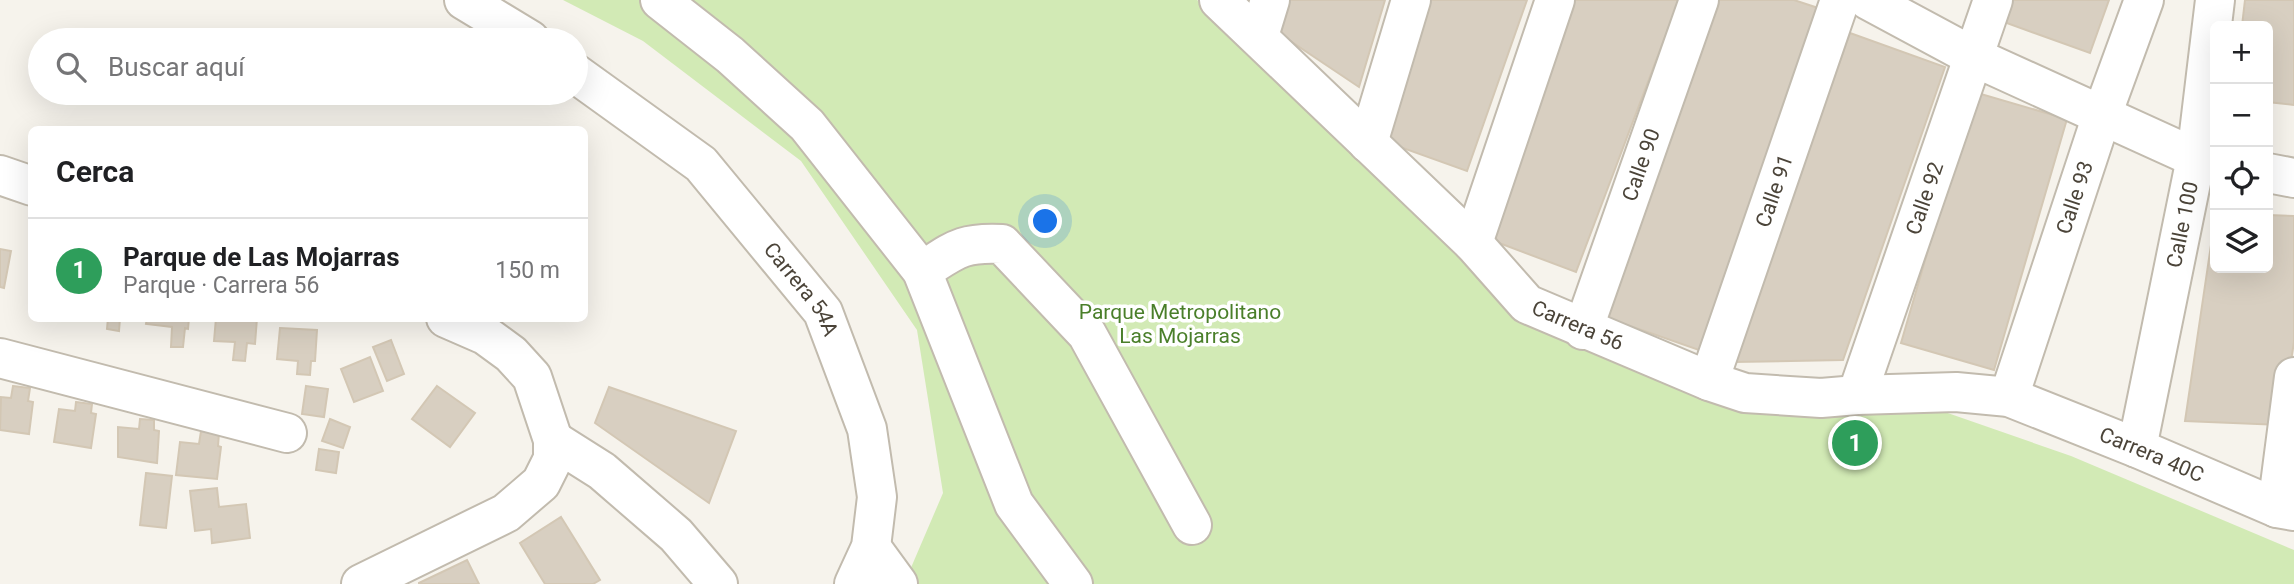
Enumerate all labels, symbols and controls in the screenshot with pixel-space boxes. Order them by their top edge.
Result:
map controls [2210,21,2273,273]
button: + [2210,21,2273,84]
search box [28,28,588,105]
icon: search [52,48,90,86]
text: Buscar aquí [108,52,245,82]
button: − [2210,84,2273,147]
street label: Calle 90 [1617,125,1665,204]
button: locate [2210,147,2273,210]
street label: Calle 91 [1751,151,1798,230]
text: Cerca [56,154,134,189]
street label: Calle 93 [2052,158,2098,237]
street label: Calle 92 [1901,159,1948,238]
street label: Calle 100 [2162,179,2203,270]
your location [1028,204,1062,238]
button: layers [2210,210,2273,273]
street label: Carrera 54A [759,238,843,340]
text: Parque de Las Mojarras [123,242,400,272]
text: 1 [72,257,86,284]
text: 150 m [495,257,560,284]
text: Parque · Carrera 56 [123,272,319,299]
street label: Carrera 56 [1528,295,1627,355]
park label: Parque Metropolitano Las Mojarras [1079,300,1281,348]
pin: 1 [1832,417,1878,469]
street label: Carrera 40C [2096,422,2208,487]

